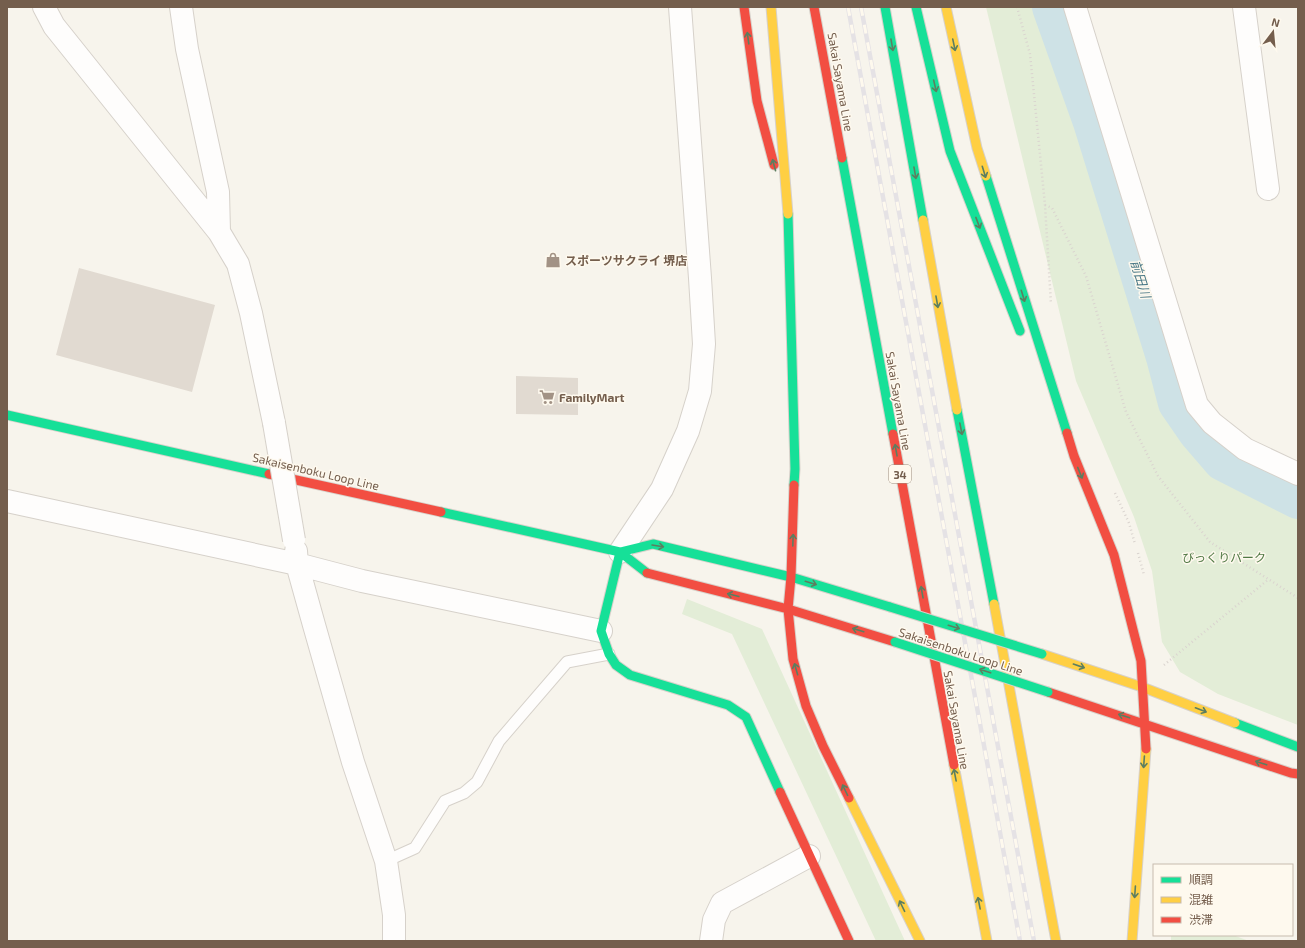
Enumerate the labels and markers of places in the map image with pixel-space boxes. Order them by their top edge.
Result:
shop icon: スポーツサクライ 堺店 [544,251,562,269]
place label: スポーツサクライ 堺店 [565,253,687,267]
supermarket icon: FamilyMart [538,388,556,406]
place label: FamilyMart [559,390,625,405]

